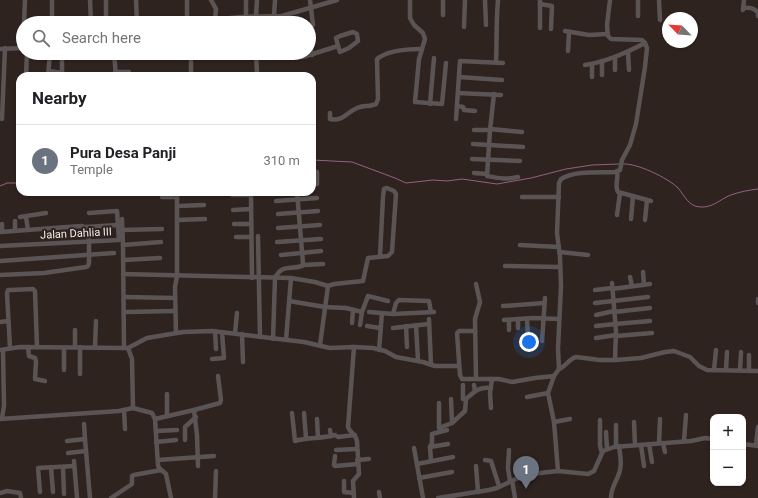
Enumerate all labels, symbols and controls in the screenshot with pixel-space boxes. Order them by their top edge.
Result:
north arrow [662,12,698,48]
search box [16,16,316,60]
icon: search [30,27,52,49]
text: Search here [62,29,141,47]
text: Nearby [32,88,87,108]
text: Pura Desa Panji [70,144,176,162]
text: 1 [41,153,49,168]
text: 310 m [263,153,300,168]
text: Temple [70,162,113,177]
street label: Jalan Dahlia III [40,225,112,242]
your location [519,332,539,352]
map controls [710,414,746,486]
button: + [710,414,746,450]
button: − [710,450,746,486]
pin: 1 [513,456,539,489]

